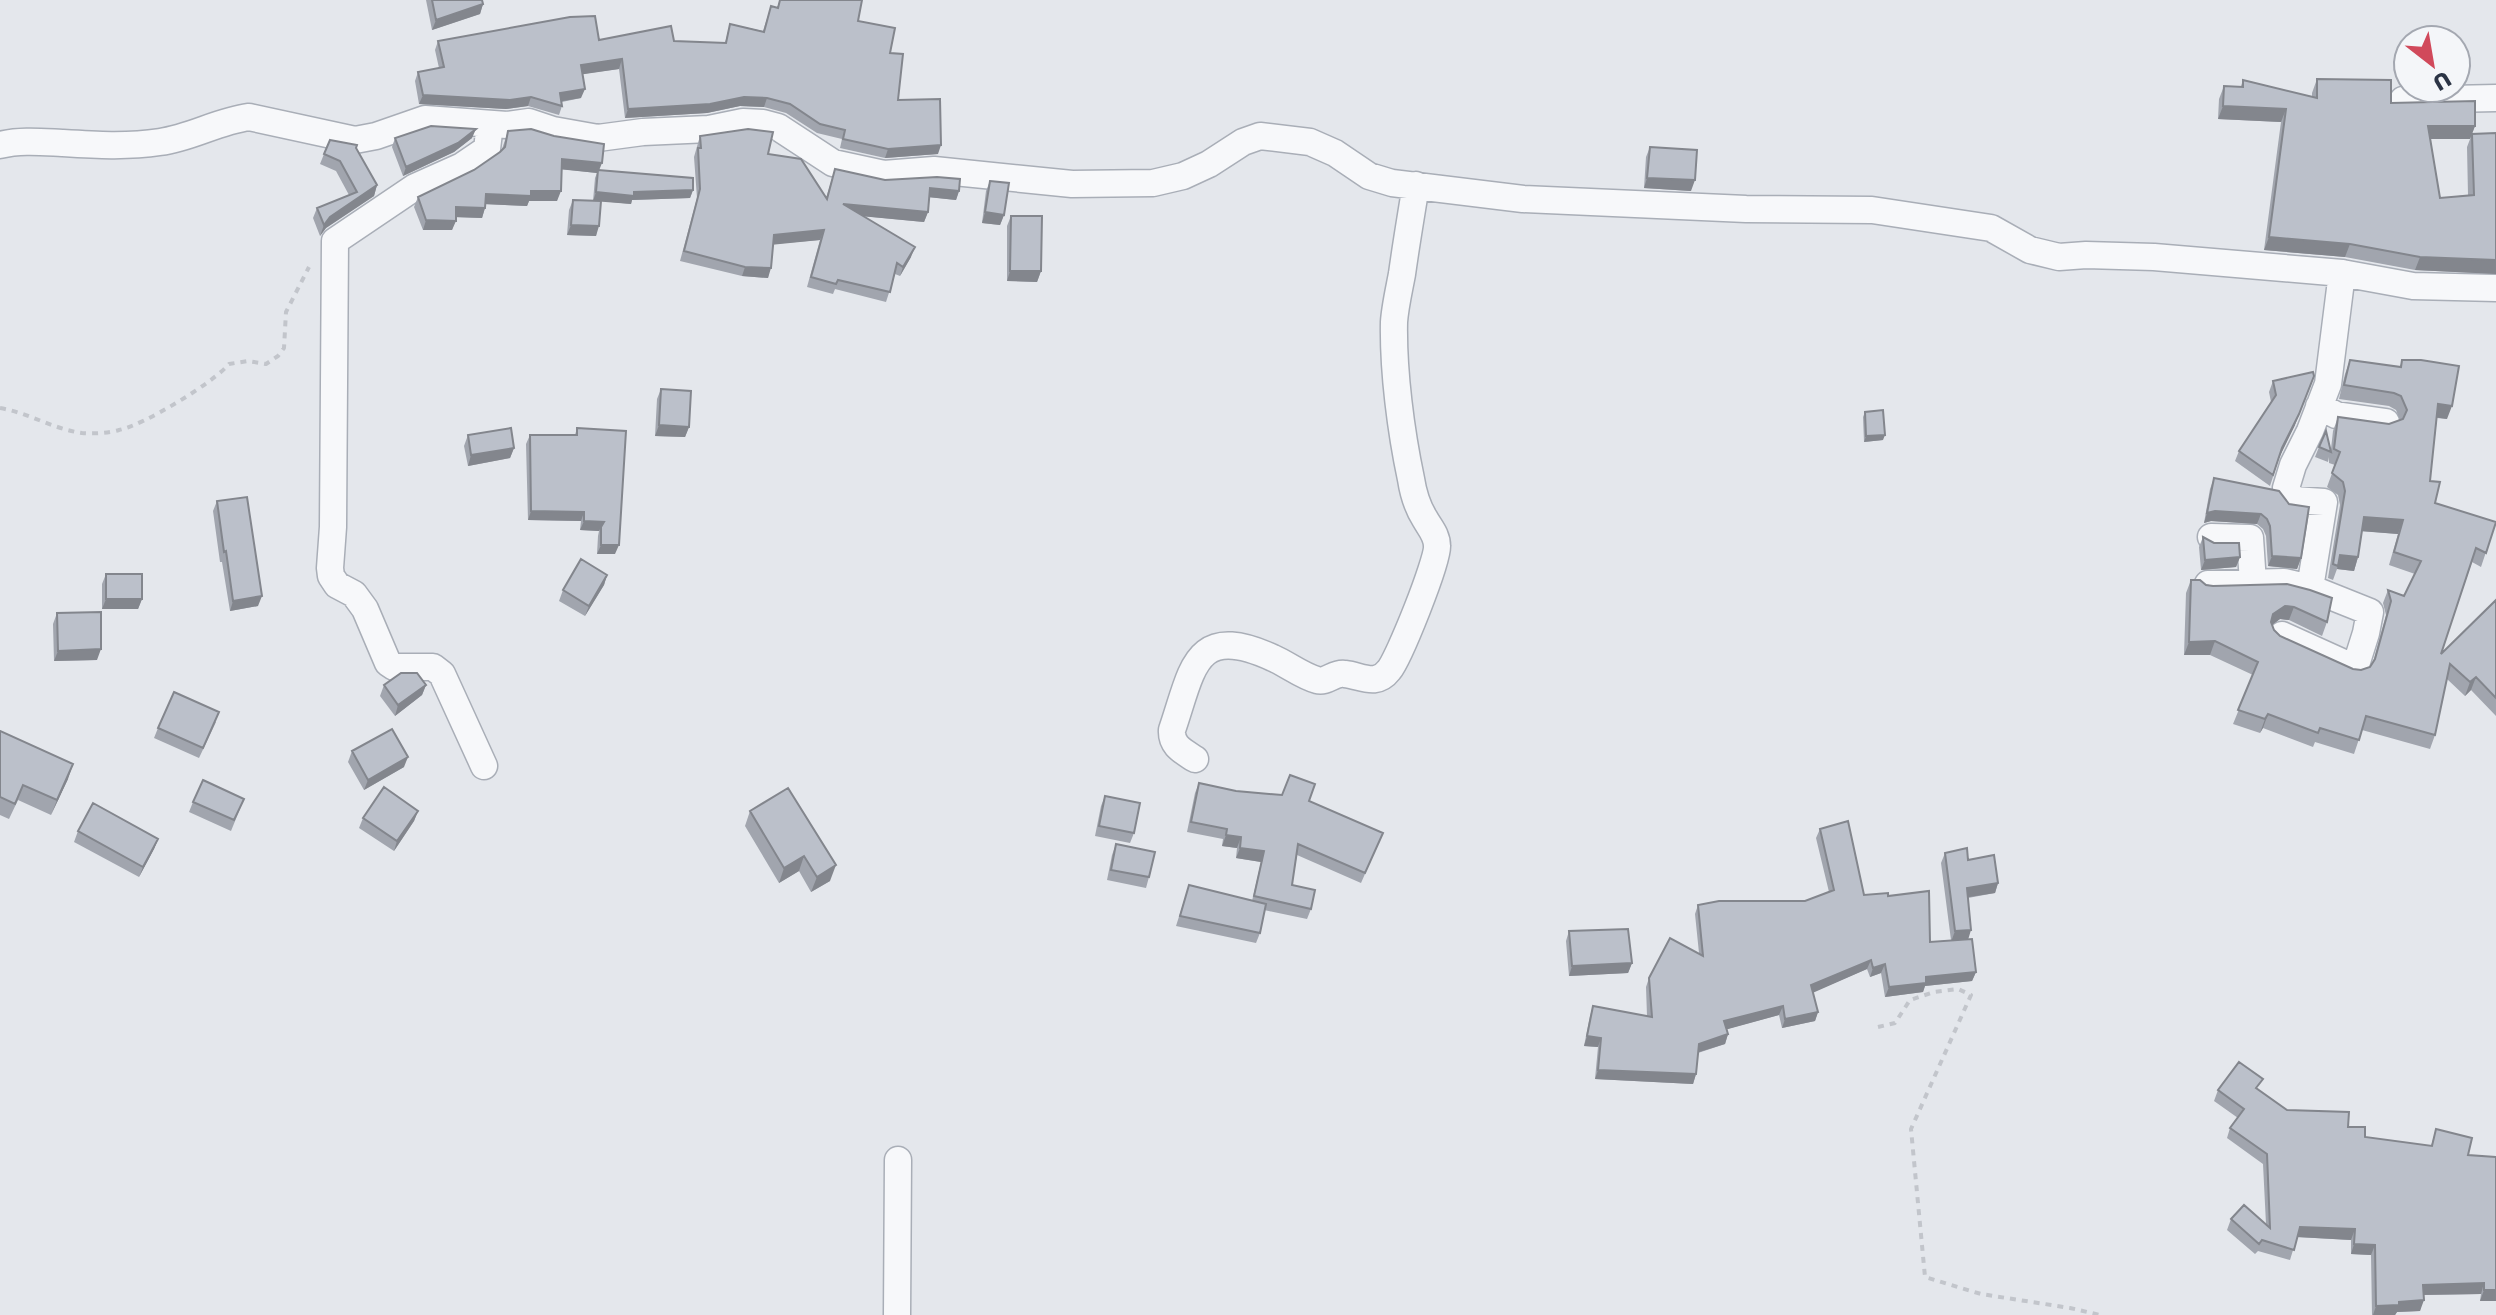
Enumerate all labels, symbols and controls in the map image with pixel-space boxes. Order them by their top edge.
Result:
north arrow [2392,24,2472,104]
text: U [2429,66,2456,97]

